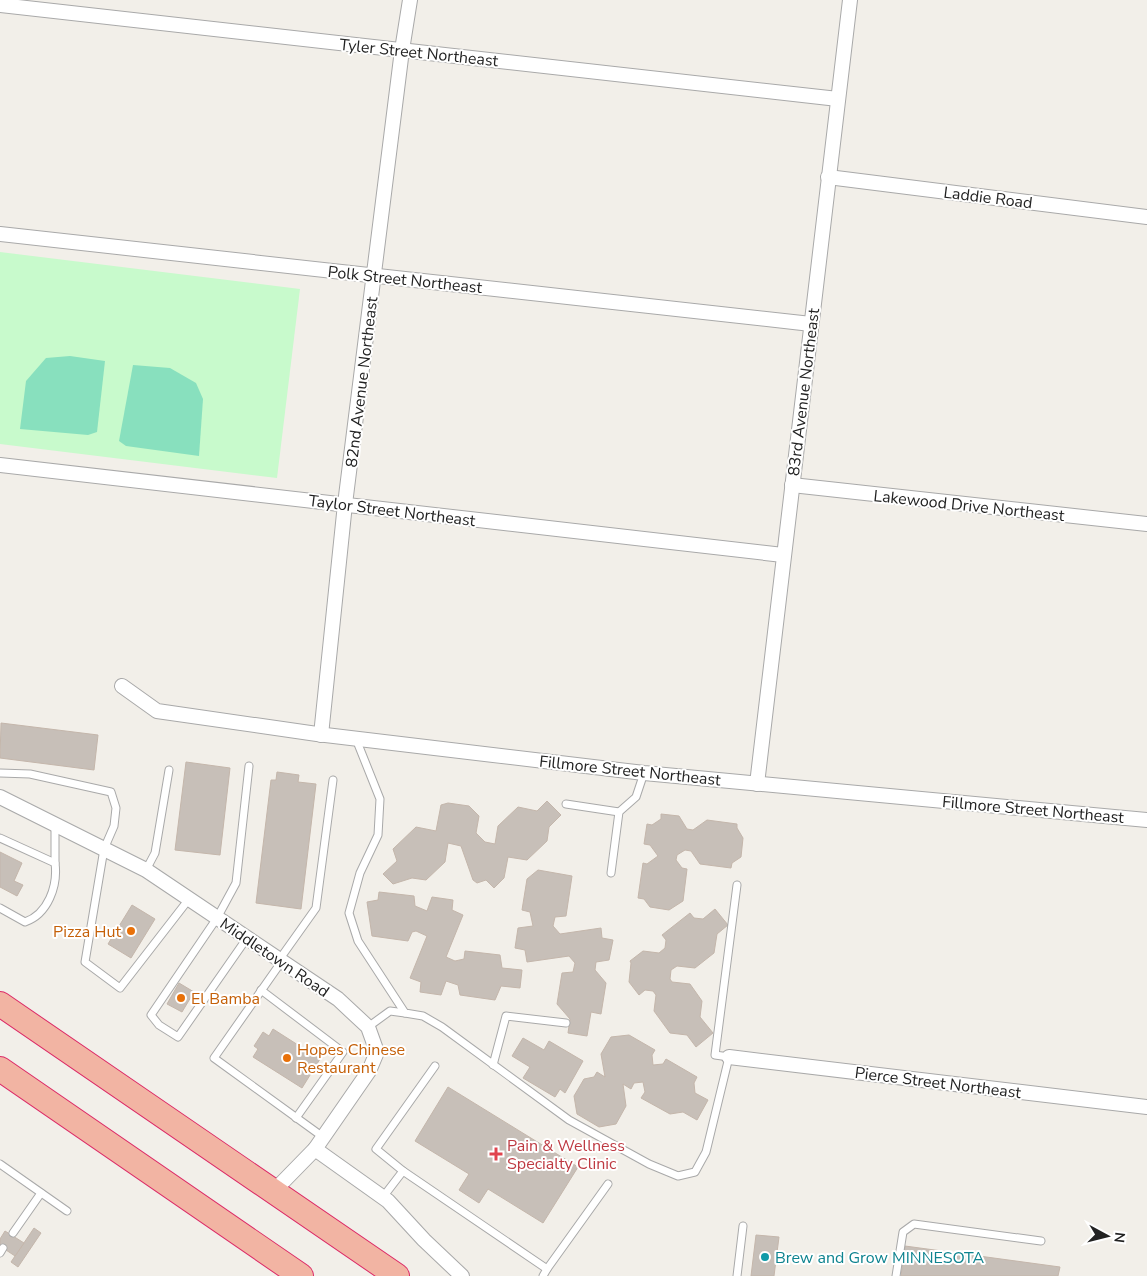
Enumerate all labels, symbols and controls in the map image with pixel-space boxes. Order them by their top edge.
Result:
street label: Tyler Street Northeast [338,34,500,72]
street label: Laddie Road [942,182,1034,214]
street label: Polk Street Northeast [327,261,484,299]
street label: 82nd Avenue Northeast [341,295,383,469]
street label: 83rd Avenue Northeast [783,307,825,477]
street label: Lakewood Drive Northeast [872,485,1066,527]
street label: Taylor Street Northeast [307,490,477,532]
street label: Fillmore Street Northeast [538,751,722,792]
street label: Fillmore Street Northeast [941,791,1125,829]
street label: Middletown Road [215,913,333,1003]
place label: Pizza Hut [53,921,121,943]
marker: Pizza Hut [125,925,137,937]
place label: El Bamba [191,988,260,1010]
marker: El Bamba [175,992,187,1004]
place label: Hopes Chinese Restaurant [297,1039,405,1079]
marker: Hopes Chinese Restaurant [281,1052,293,1064]
street label: Pierce Street Northeast [853,1062,1023,1104]
place label: Pain & Wellness Specialty Clinic [507,1135,625,1175]
marker: Pain & Wellness Specialty Clinic [489,1147,503,1161]
north arrow [1082,1211,1132,1261]
text: N [1109,1231,1129,1244]
place label: Brew and Grow MINNESOTA [775,1247,984,1269]
marker: Brew and Grow MINNESOTA [759,1251,771,1263]

